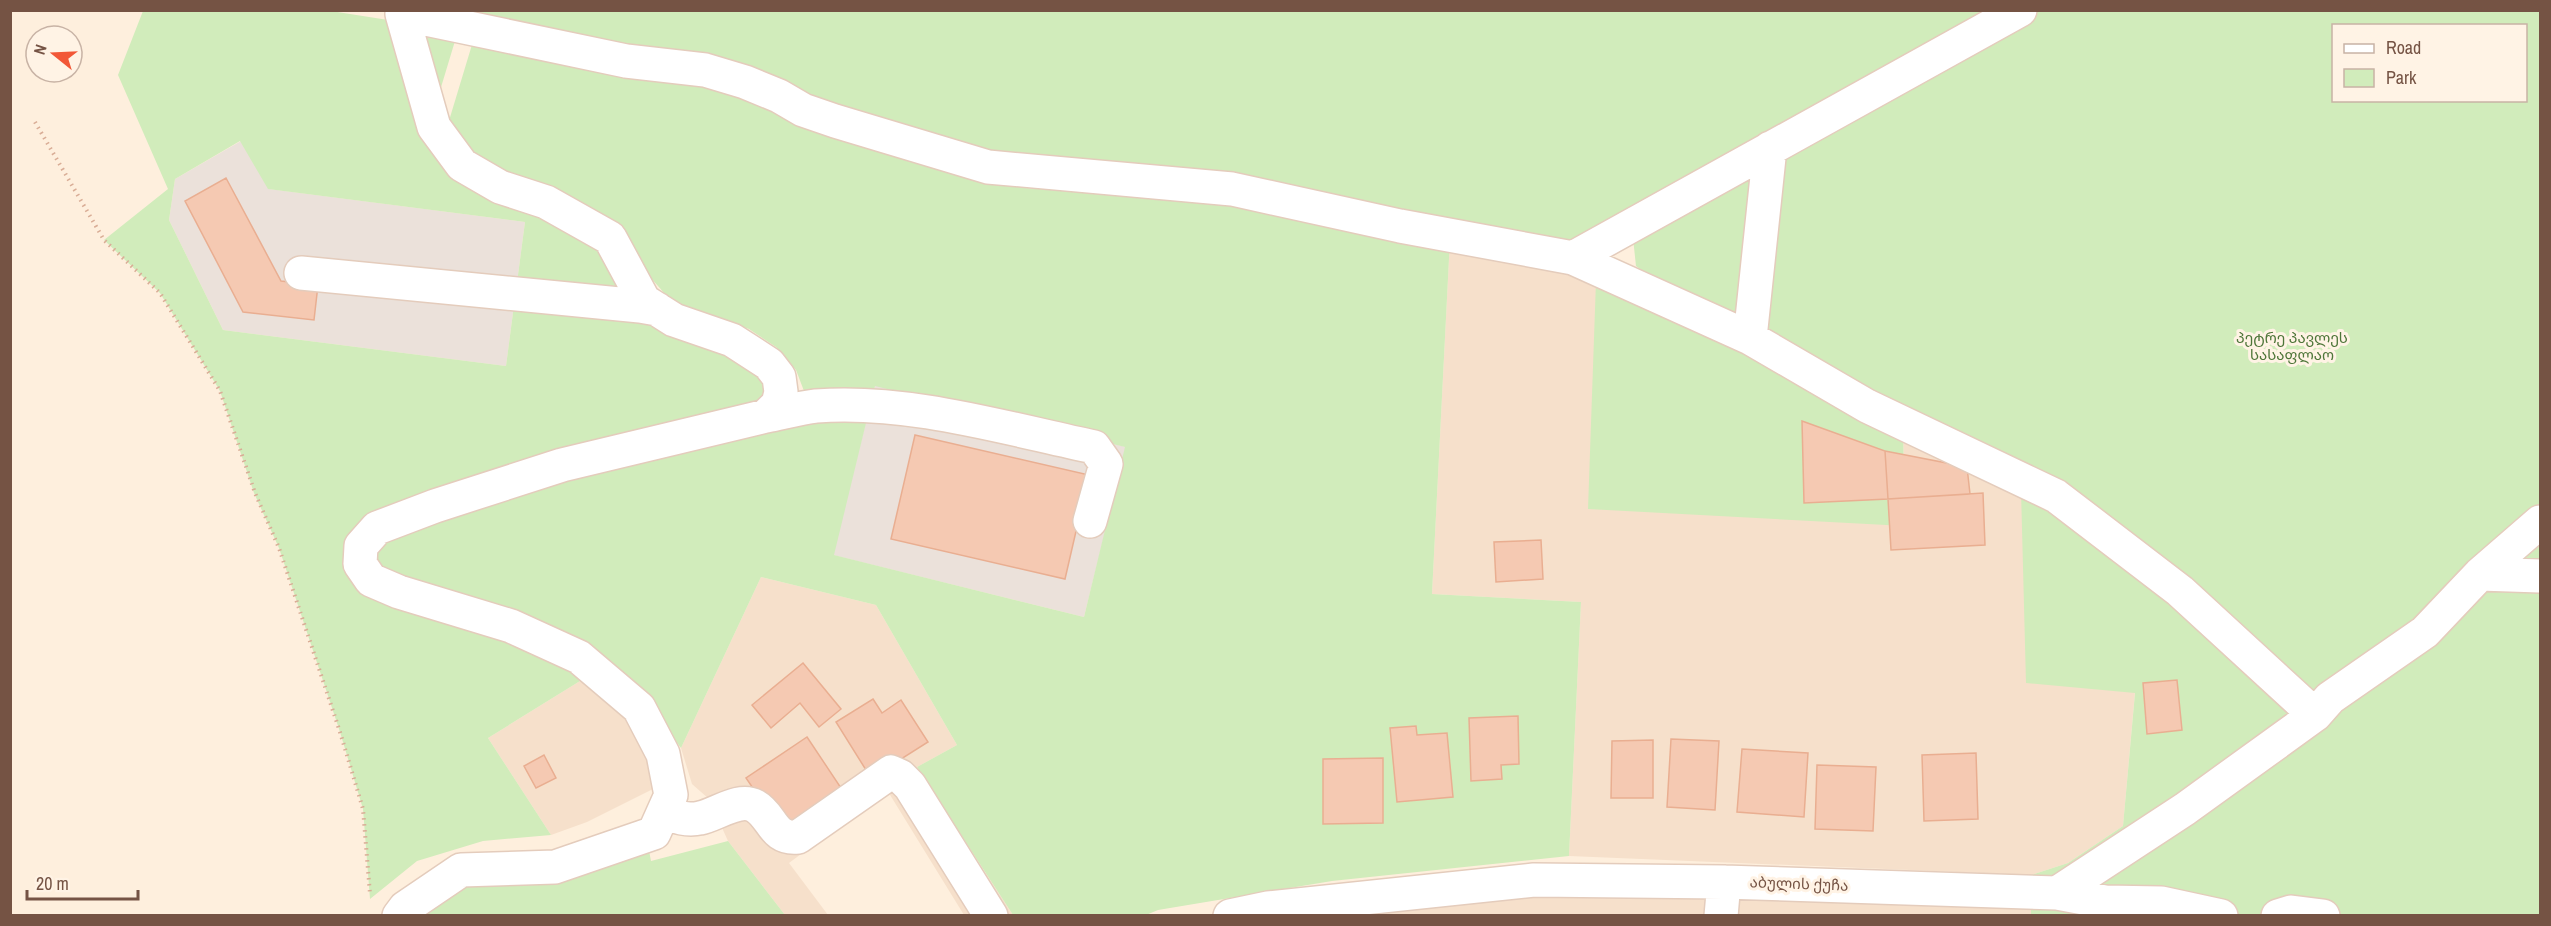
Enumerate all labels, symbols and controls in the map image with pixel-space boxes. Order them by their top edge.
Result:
north arrow [24,24,84,84]
legend [2332,24,2527,102]
text: Road [2386,35,2421,60]
text: N [28,41,52,57]
text: Park [2386,65,2417,90]
park label: პეტრე პავლეს სასაფლაო [2236,327,2348,365]
scale bar [27,863,138,901]
text: 20 m [36,871,69,896]
street label: აბულის ქუჩა [1749,871,1849,896]

